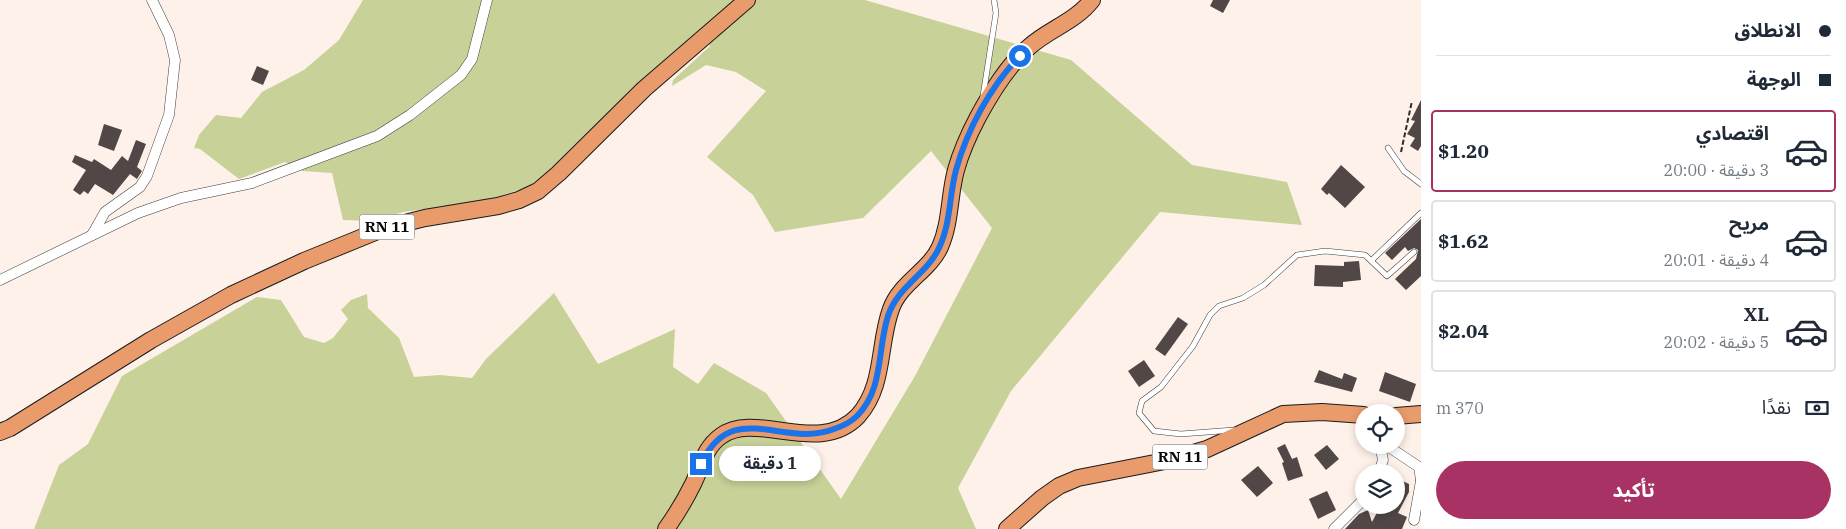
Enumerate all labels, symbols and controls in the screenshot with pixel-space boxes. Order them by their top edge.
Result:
text: الانطلاق [1735,18,1801,42]
route start [1009,45,1031,67]
text: الوجهة [1747,67,1801,91]
text: اقتصادي [1696,121,1769,145]
icon: car [1784,129,1829,174]
text: $1.20 [1438,139,1489,163]
text: 3 دقيقة · 20:00 [1664,160,1769,180]
text: مريح [1729,211,1769,235]
road number: RN 11 [360,214,414,240]
icon: car [1784,219,1829,264]
text: $1.62 [1438,229,1489,253]
text: 4 دقيقة · 20:01 [1664,250,1769,270]
text: XL [1743,302,1769,326]
icon: car [1784,309,1829,354]
text: $2.04 [1438,319,1489,343]
text: 5 دقيقة · 20:02 [1664,332,1769,352]
icon: cash [1803,394,1831,422]
text: نقدًا [1762,395,1791,419]
text: 370 m [1436,398,1484,418]
map controls [1355,404,1405,514]
button: locate [1355,404,1405,454]
road number: RN 11 [1152,444,1208,470]
callout: 1 دقيقة [718,446,821,482]
route end [690,453,712,475]
text: 1 دقيقة [743,453,797,473]
button: تأكيد [1436,461,1831,519]
button: layers [1355,464,1405,514]

